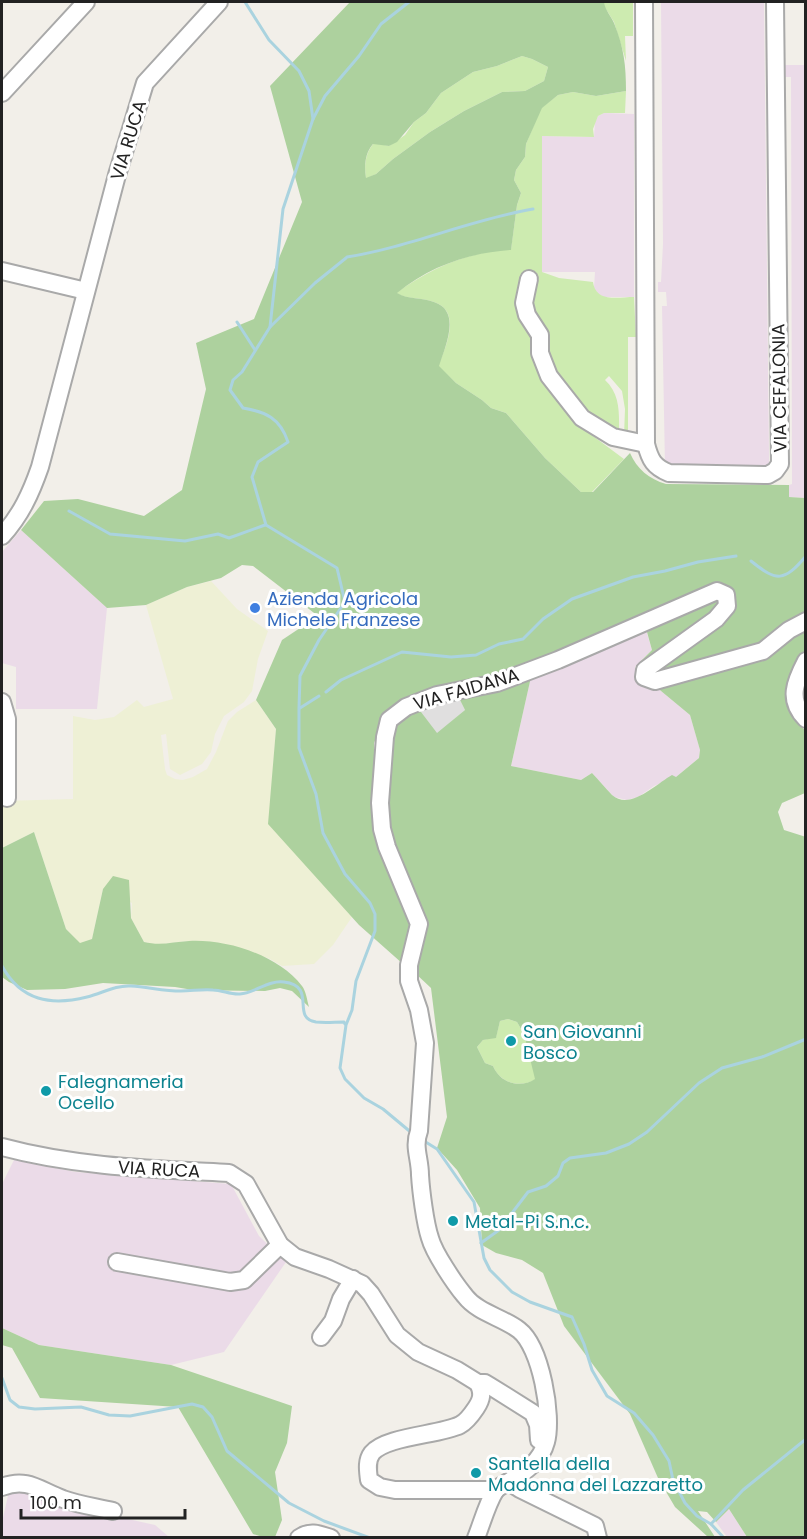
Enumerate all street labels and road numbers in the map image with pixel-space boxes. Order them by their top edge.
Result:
street label: VIA RUCA [104,97,152,183]
street label: VIA CEFALONIA [765,323,793,453]
street label: VIA FAIDANA [410,662,522,716]
street label: VIA RUCA [117,1154,201,1184]

